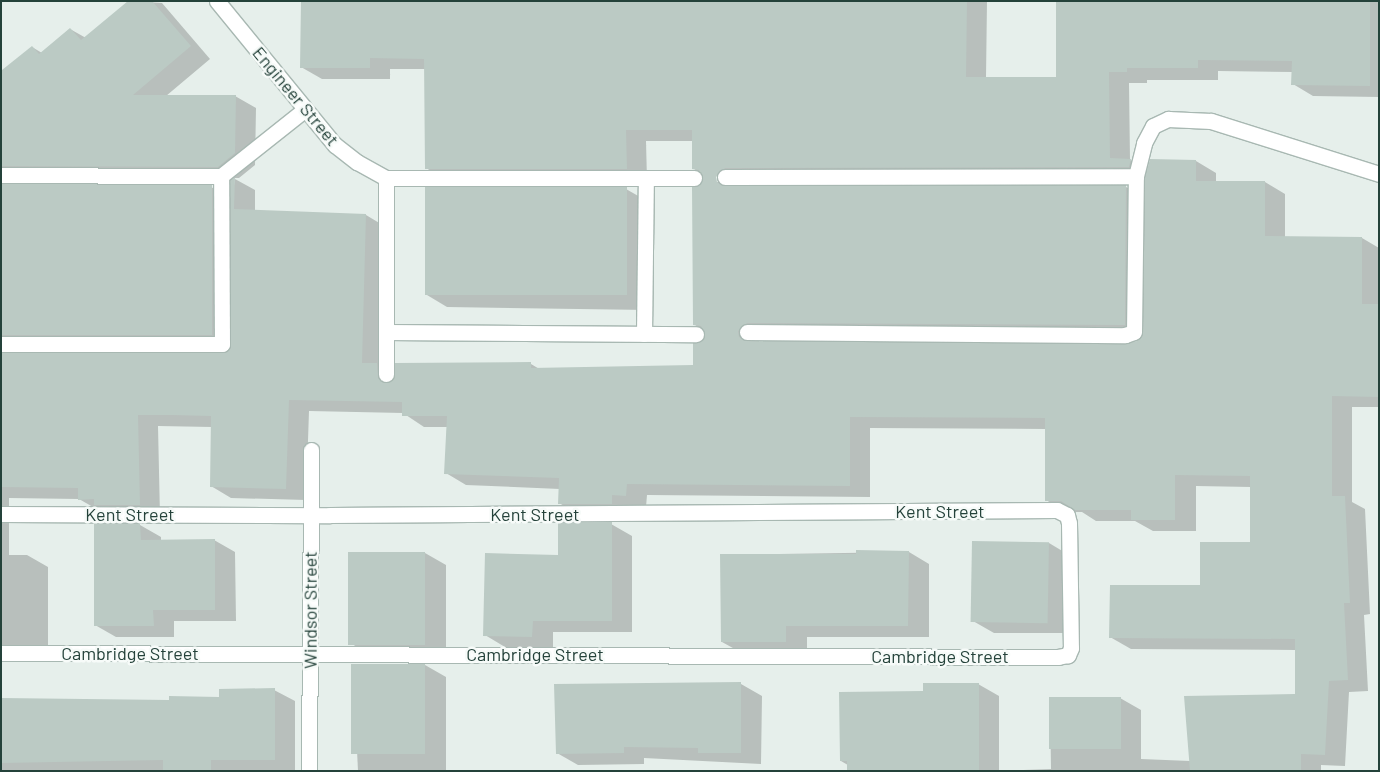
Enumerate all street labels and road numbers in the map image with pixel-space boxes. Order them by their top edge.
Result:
street label: Engineer Street [248,42,344,150]
street label: Kent Street [895,500,985,522]
street label: Kent Street [85,503,175,525]
street label: Kent Street [490,503,580,525]
street label: Windsor Street [299,551,321,669]
street label: Cambridge Street [61,642,199,664]
street label: Cambridge Street [466,643,604,665]
street label: Cambridge Street [871,645,1009,667]

